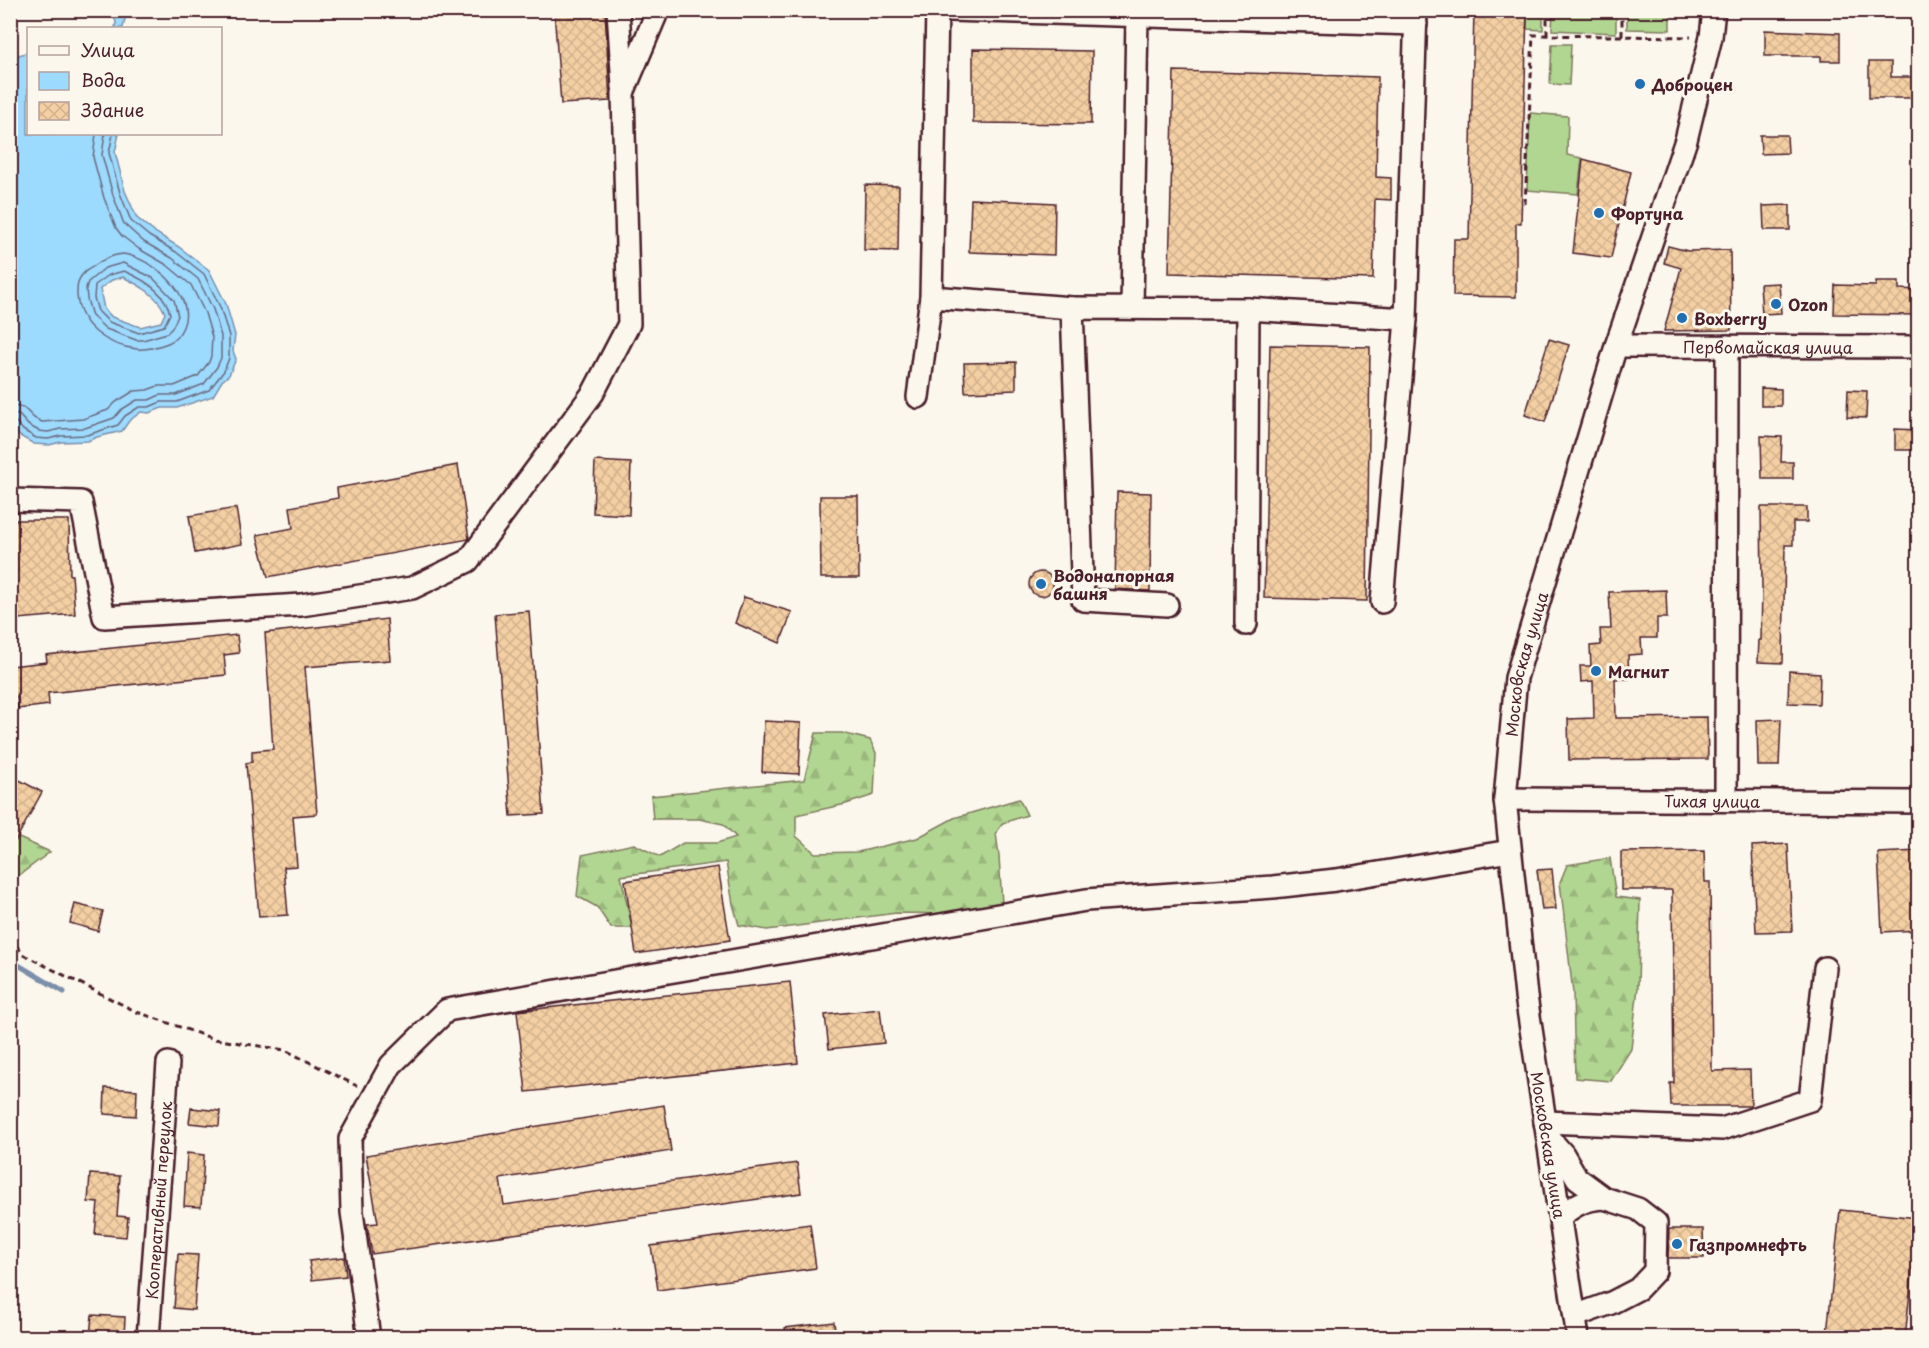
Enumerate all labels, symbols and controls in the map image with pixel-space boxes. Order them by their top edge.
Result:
legend [27,27,222,135]
text: Улица [81,36,135,63]
text: Вода [81,66,126,93]
place label: Доброцен [1651,72,1733,96]
marker: Доброцен [1633,77,1647,91]
text: Здание [81,96,144,123]
place label: Фортуна [1611,201,1684,225]
marker: Фортуна [1592,206,1606,220]
place label: Ozon [1788,292,1828,316]
marker: Ozon [1769,297,1783,311]
place label: Boxberry [1694,306,1767,330]
marker: Boxberry [1675,311,1689,325]
street label: Первомайская улица [1683,334,1853,359]
place label: Водонапорная башня [1053,563,1175,605]
marker: Водонапорная башня [1034,577,1048,591]
street label: Московская улица [1499,589,1553,738]
place label: Магнит [1608,659,1670,683]
marker: Магнит [1589,664,1603,678]
street label: Тихая улица [1664,788,1760,813]
street label: Московская улица [1526,1070,1572,1220]
street label: Кооперативный переулок [139,1100,177,1300]
place label: Газпромнефть [1689,1232,1807,1256]
marker: Газпромнефть [1670,1237,1684,1251]

